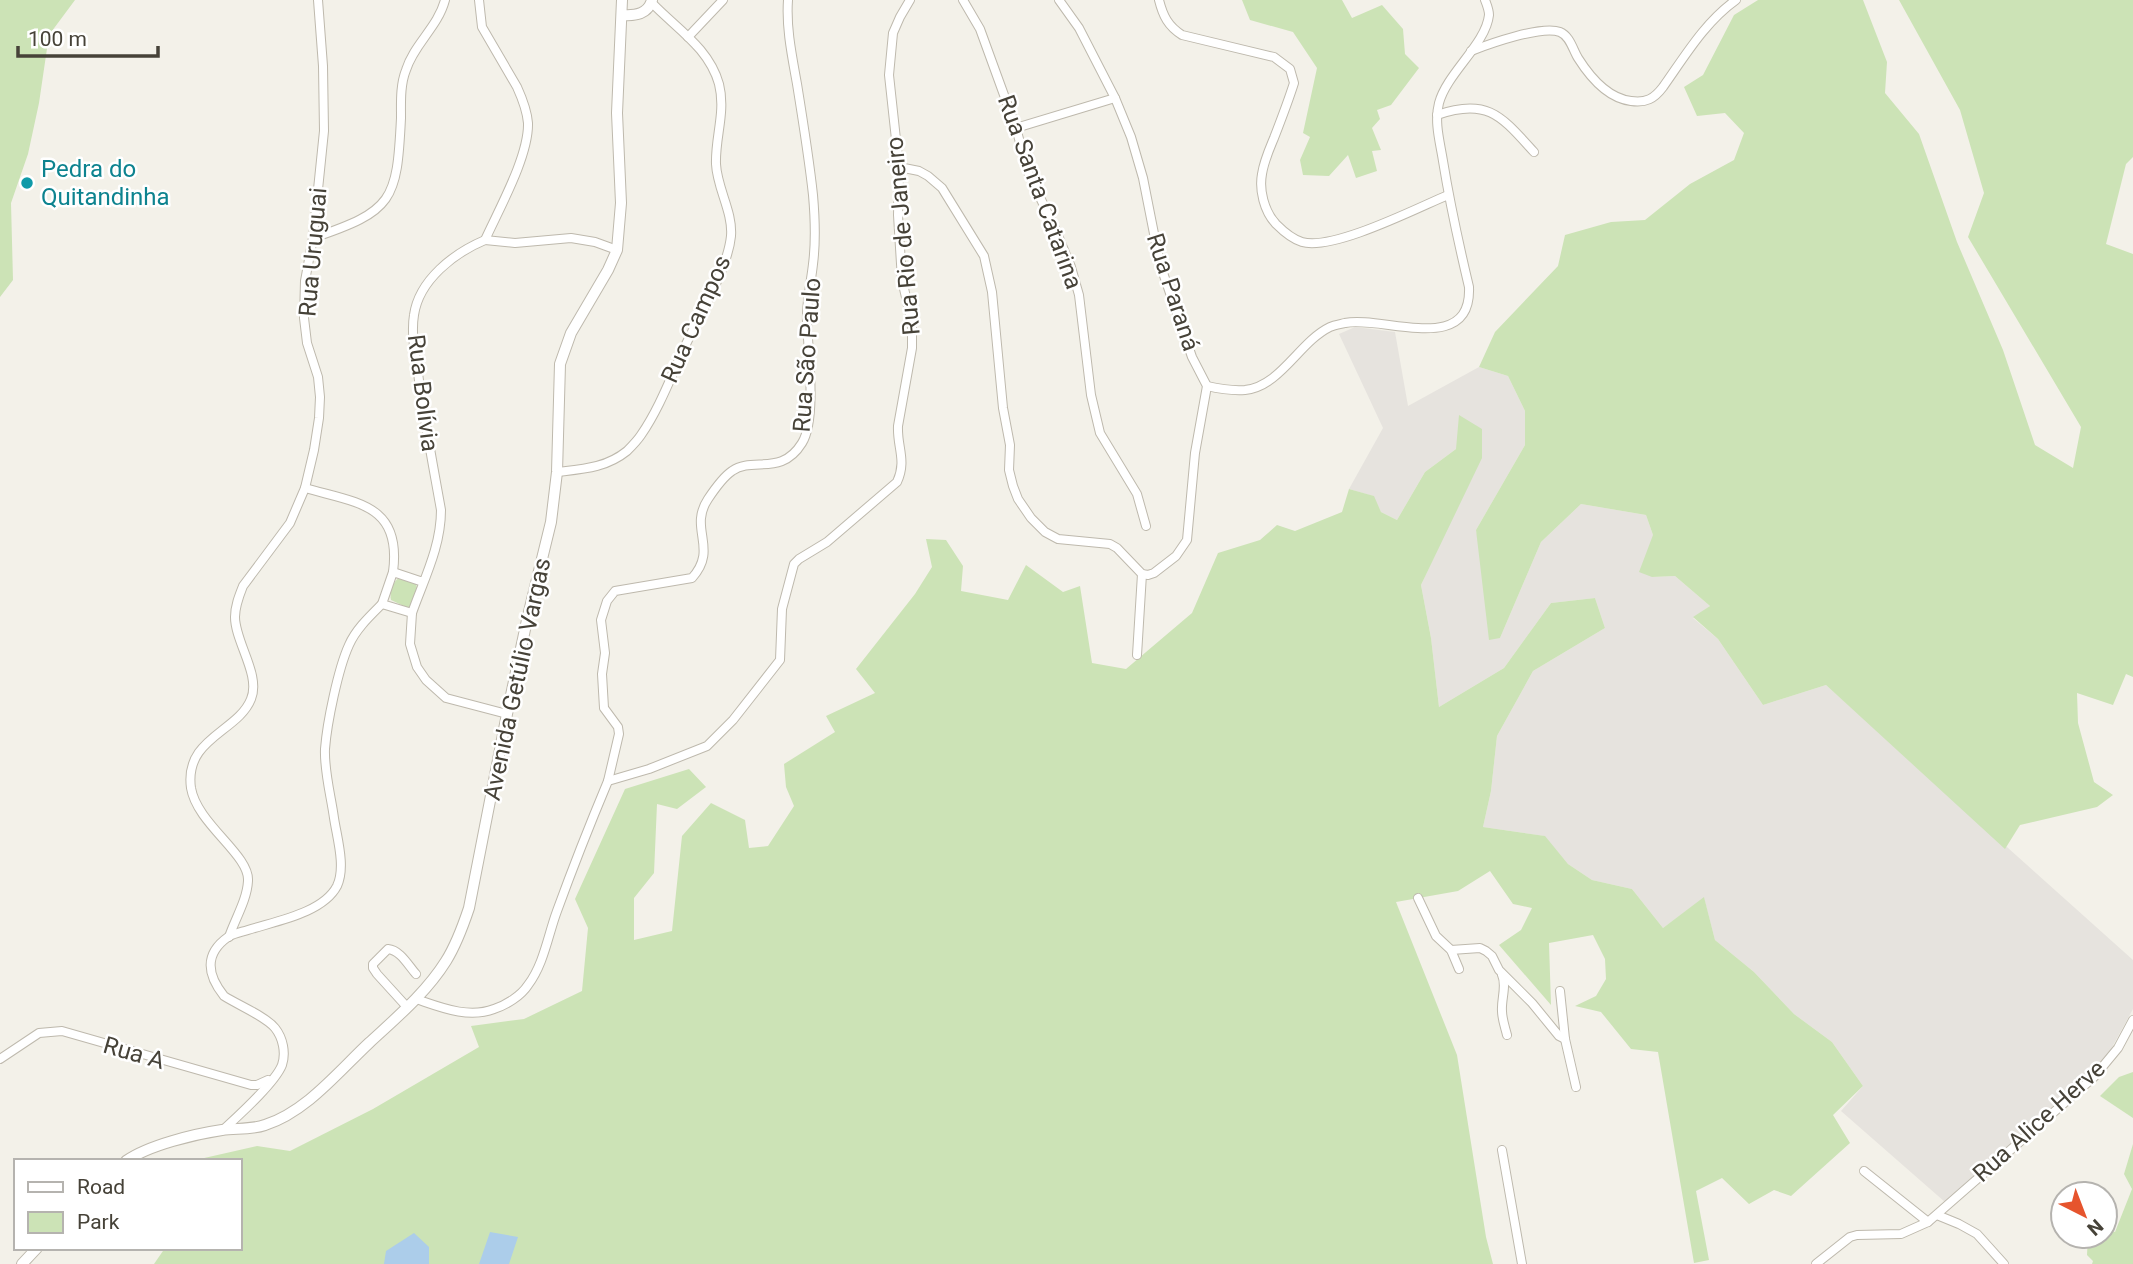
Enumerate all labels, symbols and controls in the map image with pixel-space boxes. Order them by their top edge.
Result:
scale bar [18,14,158,58]
text: 100 m [28,27,87,51]
street label: Rua Santa Catarina [992,91,1088,293]
street label: Rua Rio de Janeiro [880,136,926,336]
place label: Pedra do Quitandinha [41,155,170,211]
marker: Pedra do Quitandinha [19,175,35,191]
street label: Rua Uruguai [293,186,333,318]
street label: Rua Paraná [1141,230,1205,354]
street label: Rua Campos [655,251,737,387]
street label: Rua São Paulo [788,277,826,433]
street label: Rua Bolívia [402,333,444,453]
street label: Avenida Getúlio Vargas [478,555,556,803]
street label: Rua A [100,1031,168,1075]
street label: Rua Alice Herve [1967,1054,2111,1188]
legend [14,1159,242,1250]
text: Road [77,1175,125,1199]
north arrow [2049,1180,2119,1250]
text: Park [77,1210,120,1234]
text: N [2082,1214,2108,1240]

